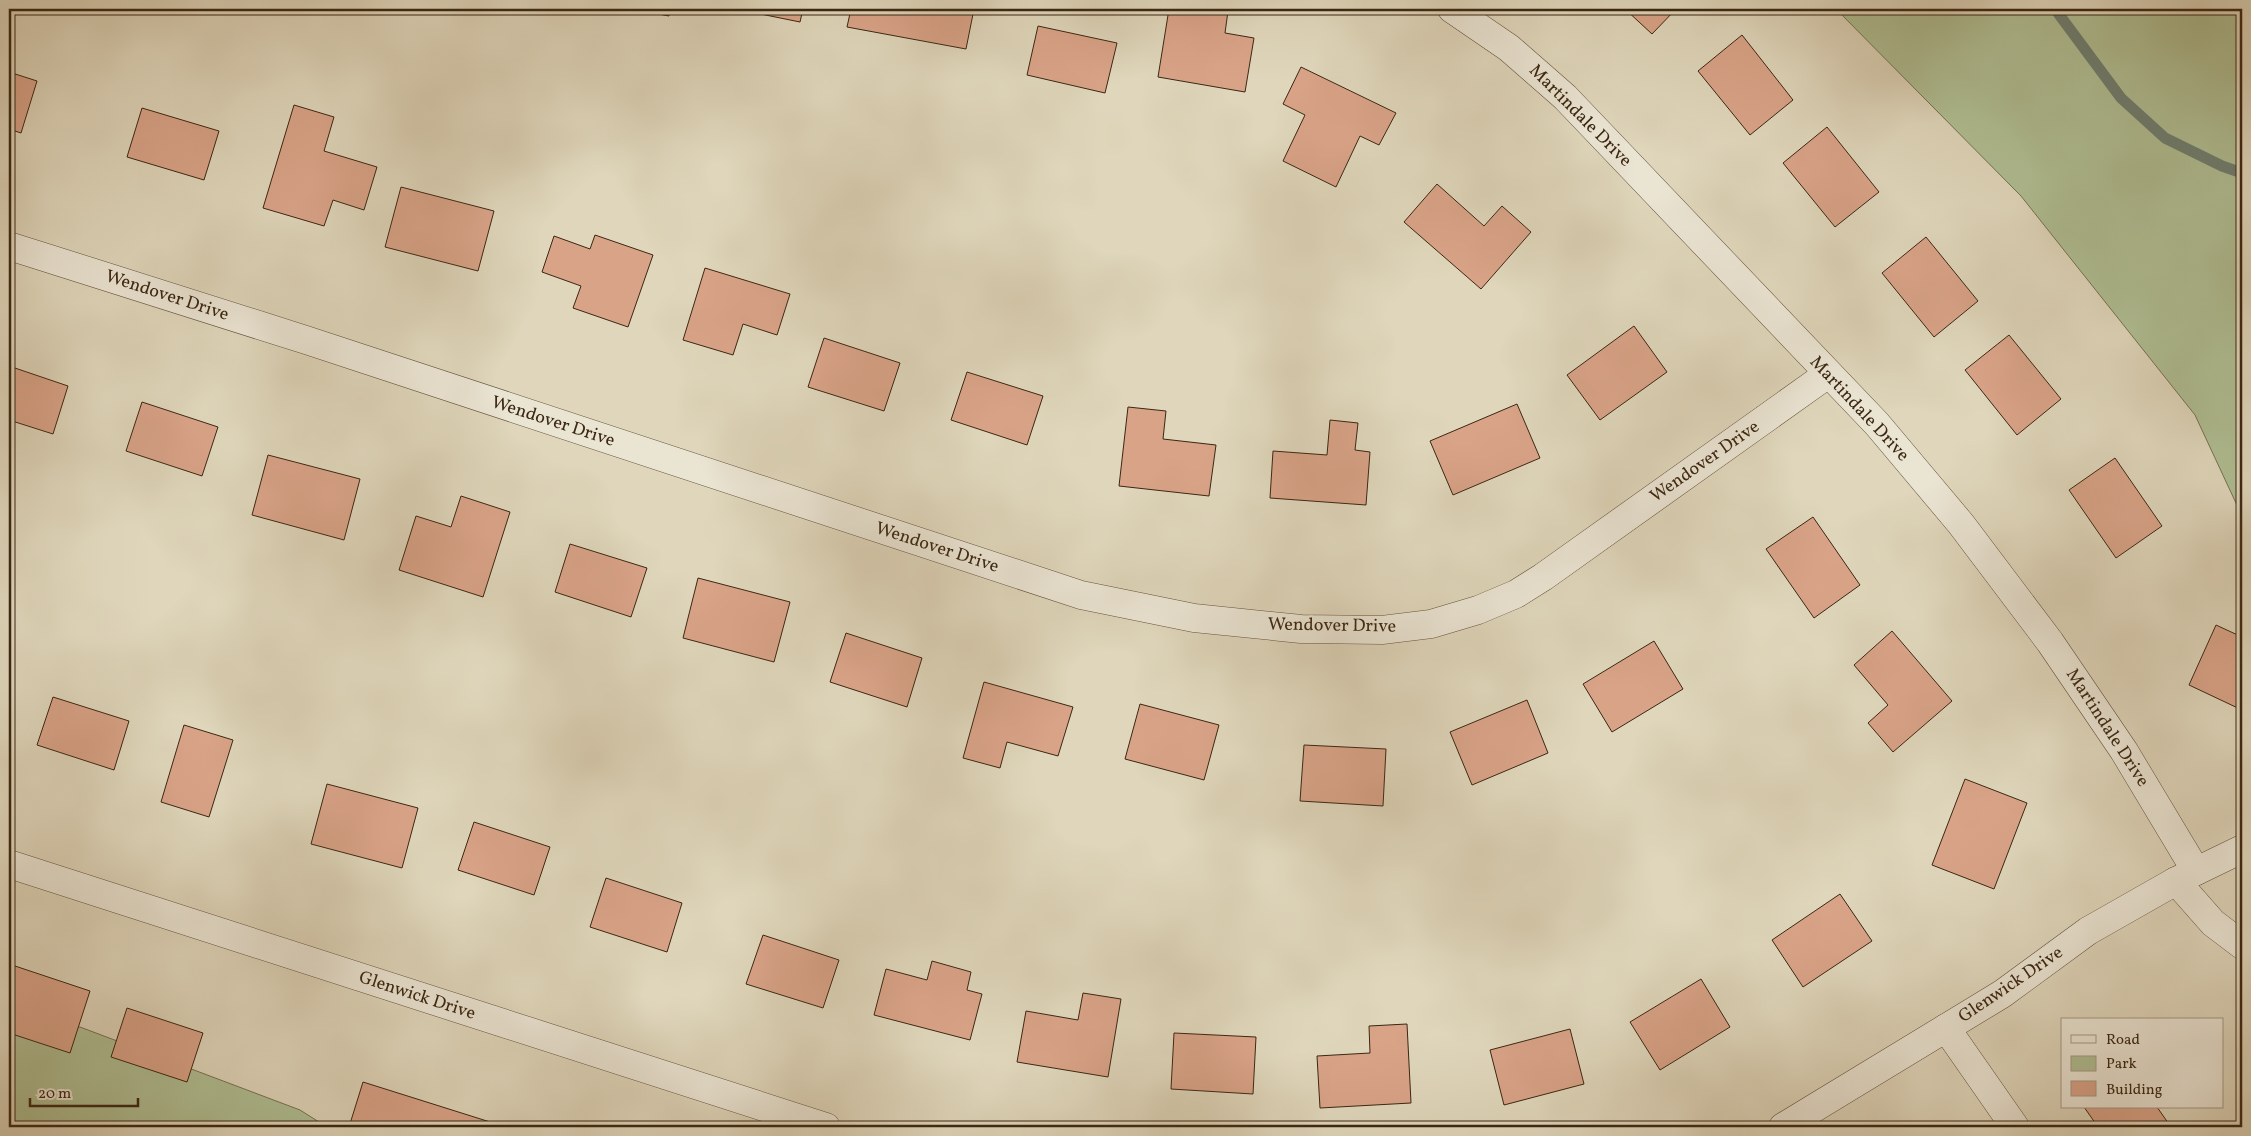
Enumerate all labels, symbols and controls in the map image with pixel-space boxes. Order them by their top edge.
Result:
street label: Martindale Drive [1523,59,1637,173]
street label: Wendover Drive [102,264,232,328]
street label: Martindale Drive [1803,351,1915,467]
street label: Wendover Drive [488,390,618,454]
street label: Wendover Drive [1645,415,1765,509]
street label: Wendover Drive [872,516,1002,580]
street label: Wendover Drive [1268,612,1396,640]
street label: Martindale Drive [2059,664,2155,792]
street label: Glenwick Drive [1954,941,2068,1029]
street label: Glenwick Drive [355,965,479,1027]
legend [2061,1018,2224,1108]
text: Road [2106,1030,2140,1051]
text: Park [2106,1054,2137,1075]
scale bar [30,1076,138,1108]
text: Building [2106,1080,2163,1101]
text: 20 m [38,1084,71,1105]

